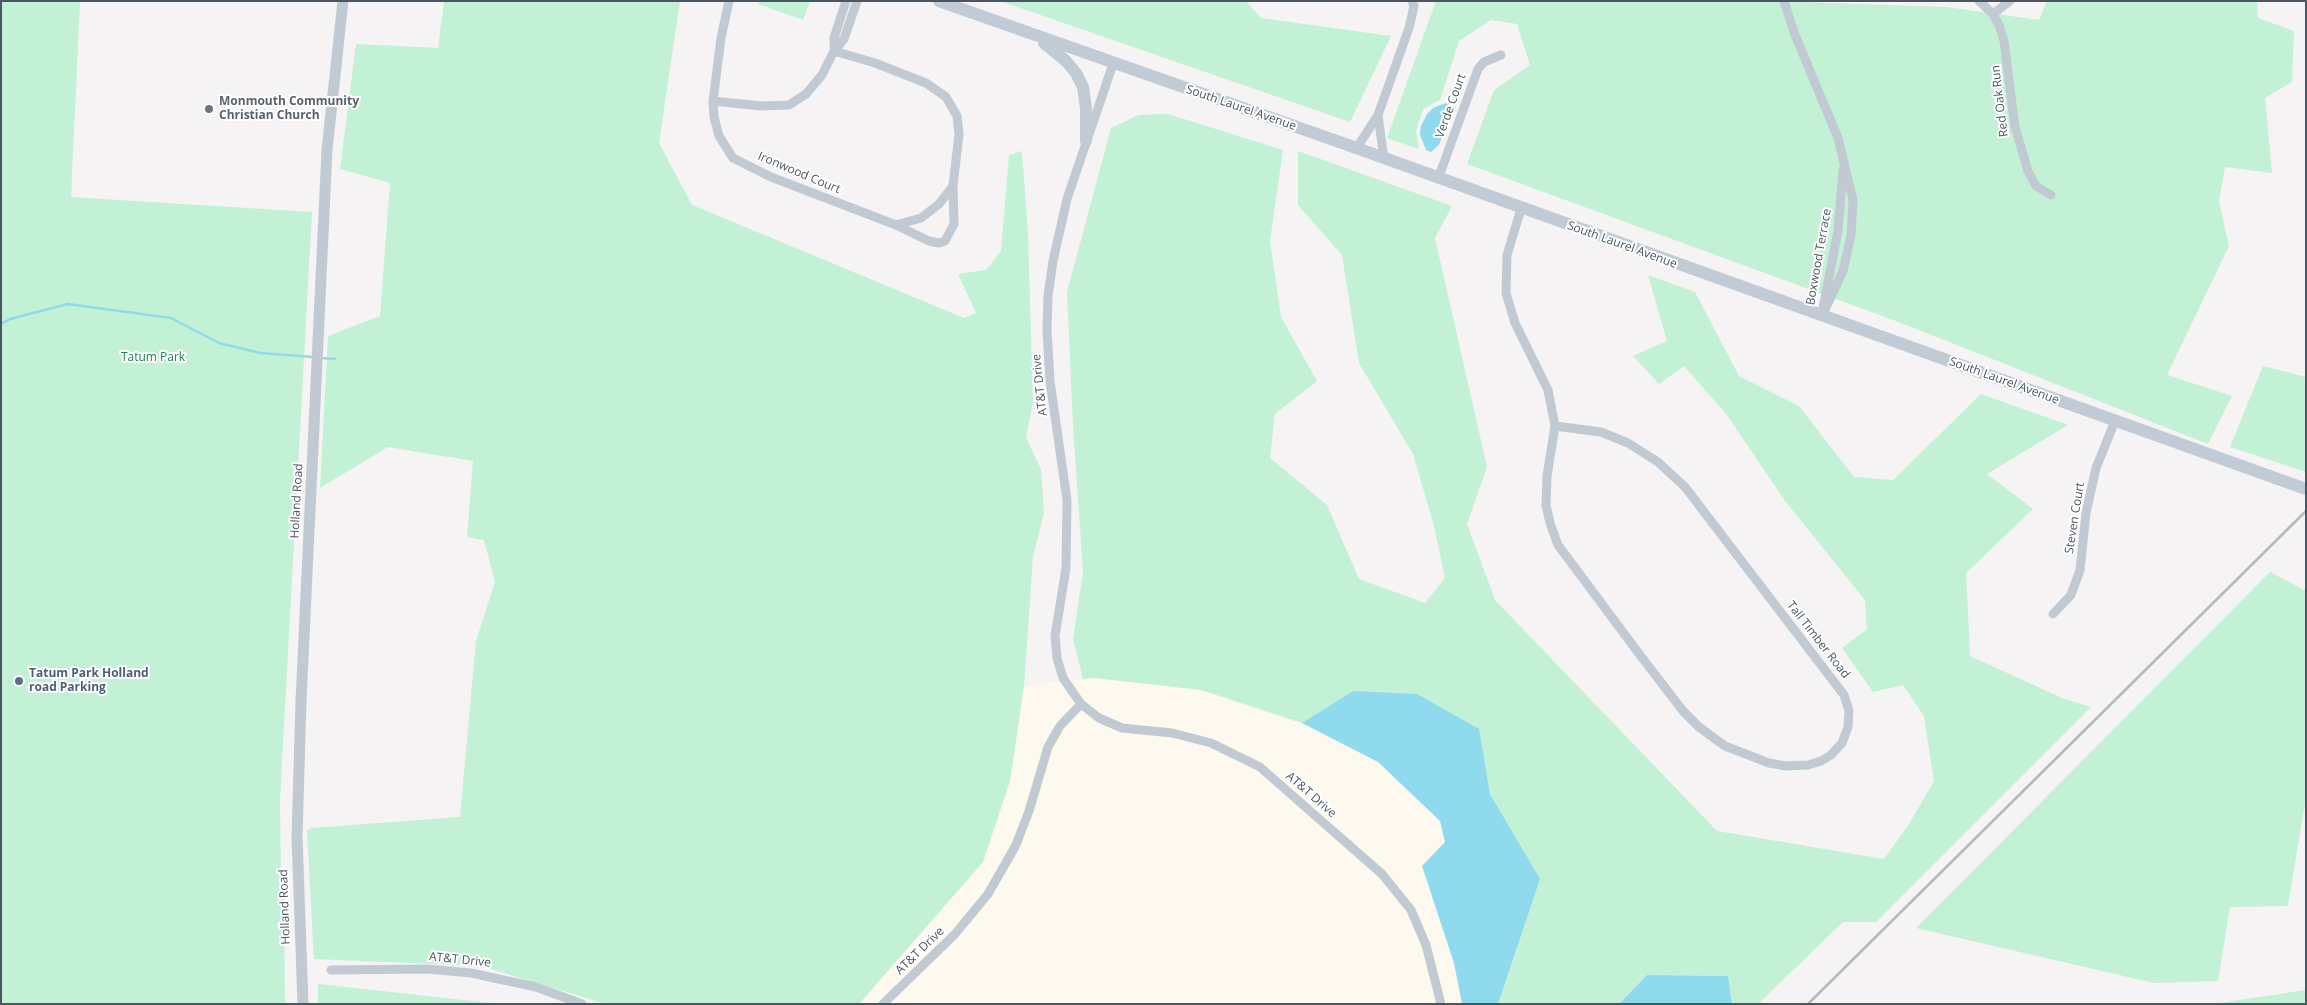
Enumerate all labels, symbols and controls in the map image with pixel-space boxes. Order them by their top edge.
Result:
street label: Red Oak Run [1988,64,2012,138]
street label: Verde Court [1433,72,1469,140]
street label: South Laurel Avenue [1184,82,1298,134]
place label: Monmouth Community Christian Church [219,95,359,123]
marker: Monmouth Community Christian Church [203,103,215,115]
street label: Ironwood Court [756,149,842,197]
street label: Boxwood Terrace [1803,208,1835,306]
street label: South Laurel Avenue [1565,218,1679,272]
park label: Tatum Park [121,351,185,365]
street label: AT&T Drive [1030,353,1050,417]
street label: South Laurel Avenue [1947,354,2061,408]
street label: Holland Road [288,463,306,539]
street label: Steven Court [2062,481,2088,555]
street label: Tall Timber Road [1783,599,1853,681]
place label: Tatum Park Holland road Parking [29,667,149,695]
marker: Tatum Park Holland road Parking [13,675,25,687]
street label: AT&T Drive [1283,769,1339,821]
street label: Holland Road [276,869,294,945]
street label: AT&T Drive [893,924,947,978]
street label: AT&T Drive [428,950,492,970]

